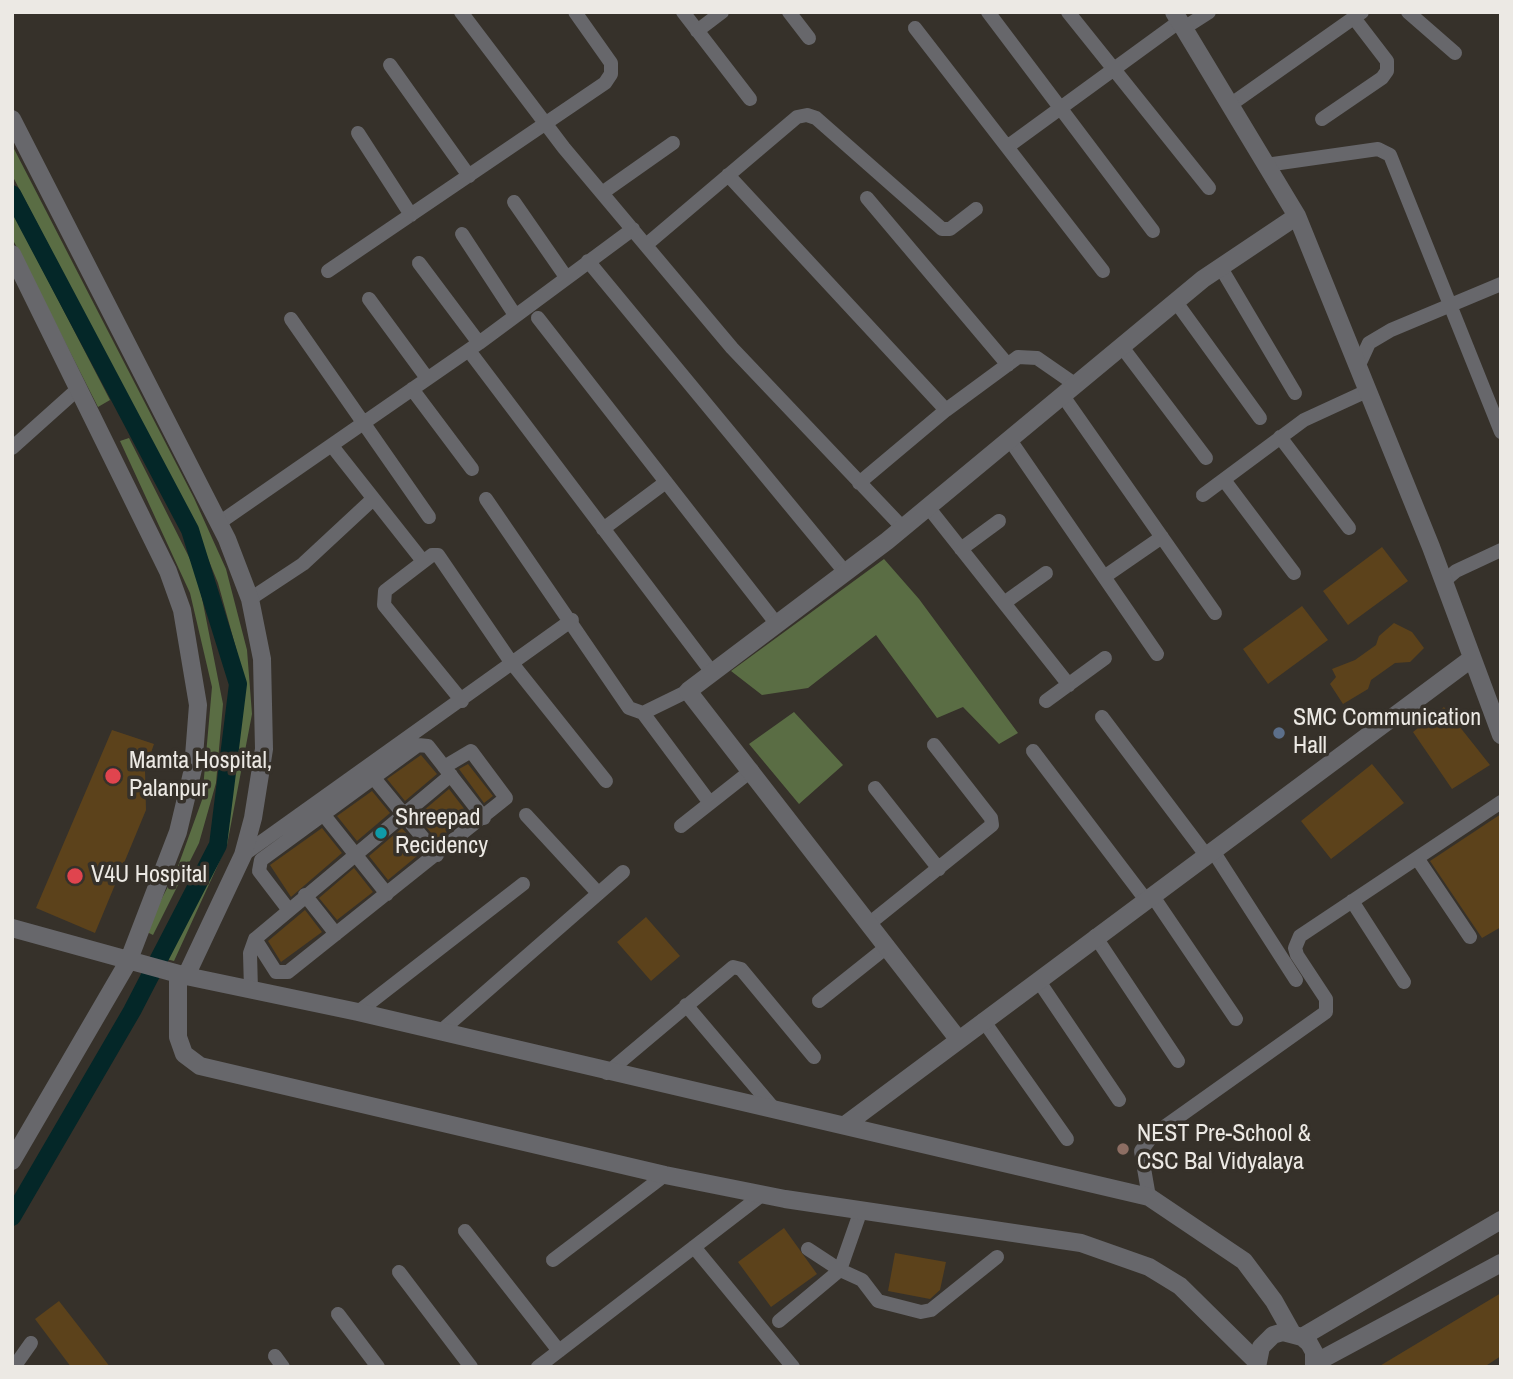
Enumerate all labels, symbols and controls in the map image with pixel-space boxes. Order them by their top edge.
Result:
place label: SMC Communication Hall [1293,705,1481,761]
marker: SMC Communication Hall [1271,725,1287,741]
place label: Mamta Hospital, Palanpur [129,748,272,804]
marker: Mamta Hospital, Palanpur [103,766,123,786]
place label: Shreepad Recidency [395,805,488,861]
marker: Shreepad Recidency [373,825,389,841]
place label: V4U Hospital [91,862,207,890]
marker: V4U Hospital [65,866,85,886]
place label: NEST Pre-School & CSC Bal Vidyalaya [1137,1121,1311,1177]
marker: NEST Pre-School & CSC Bal Vidyalaya [1115,1141,1131,1157]

